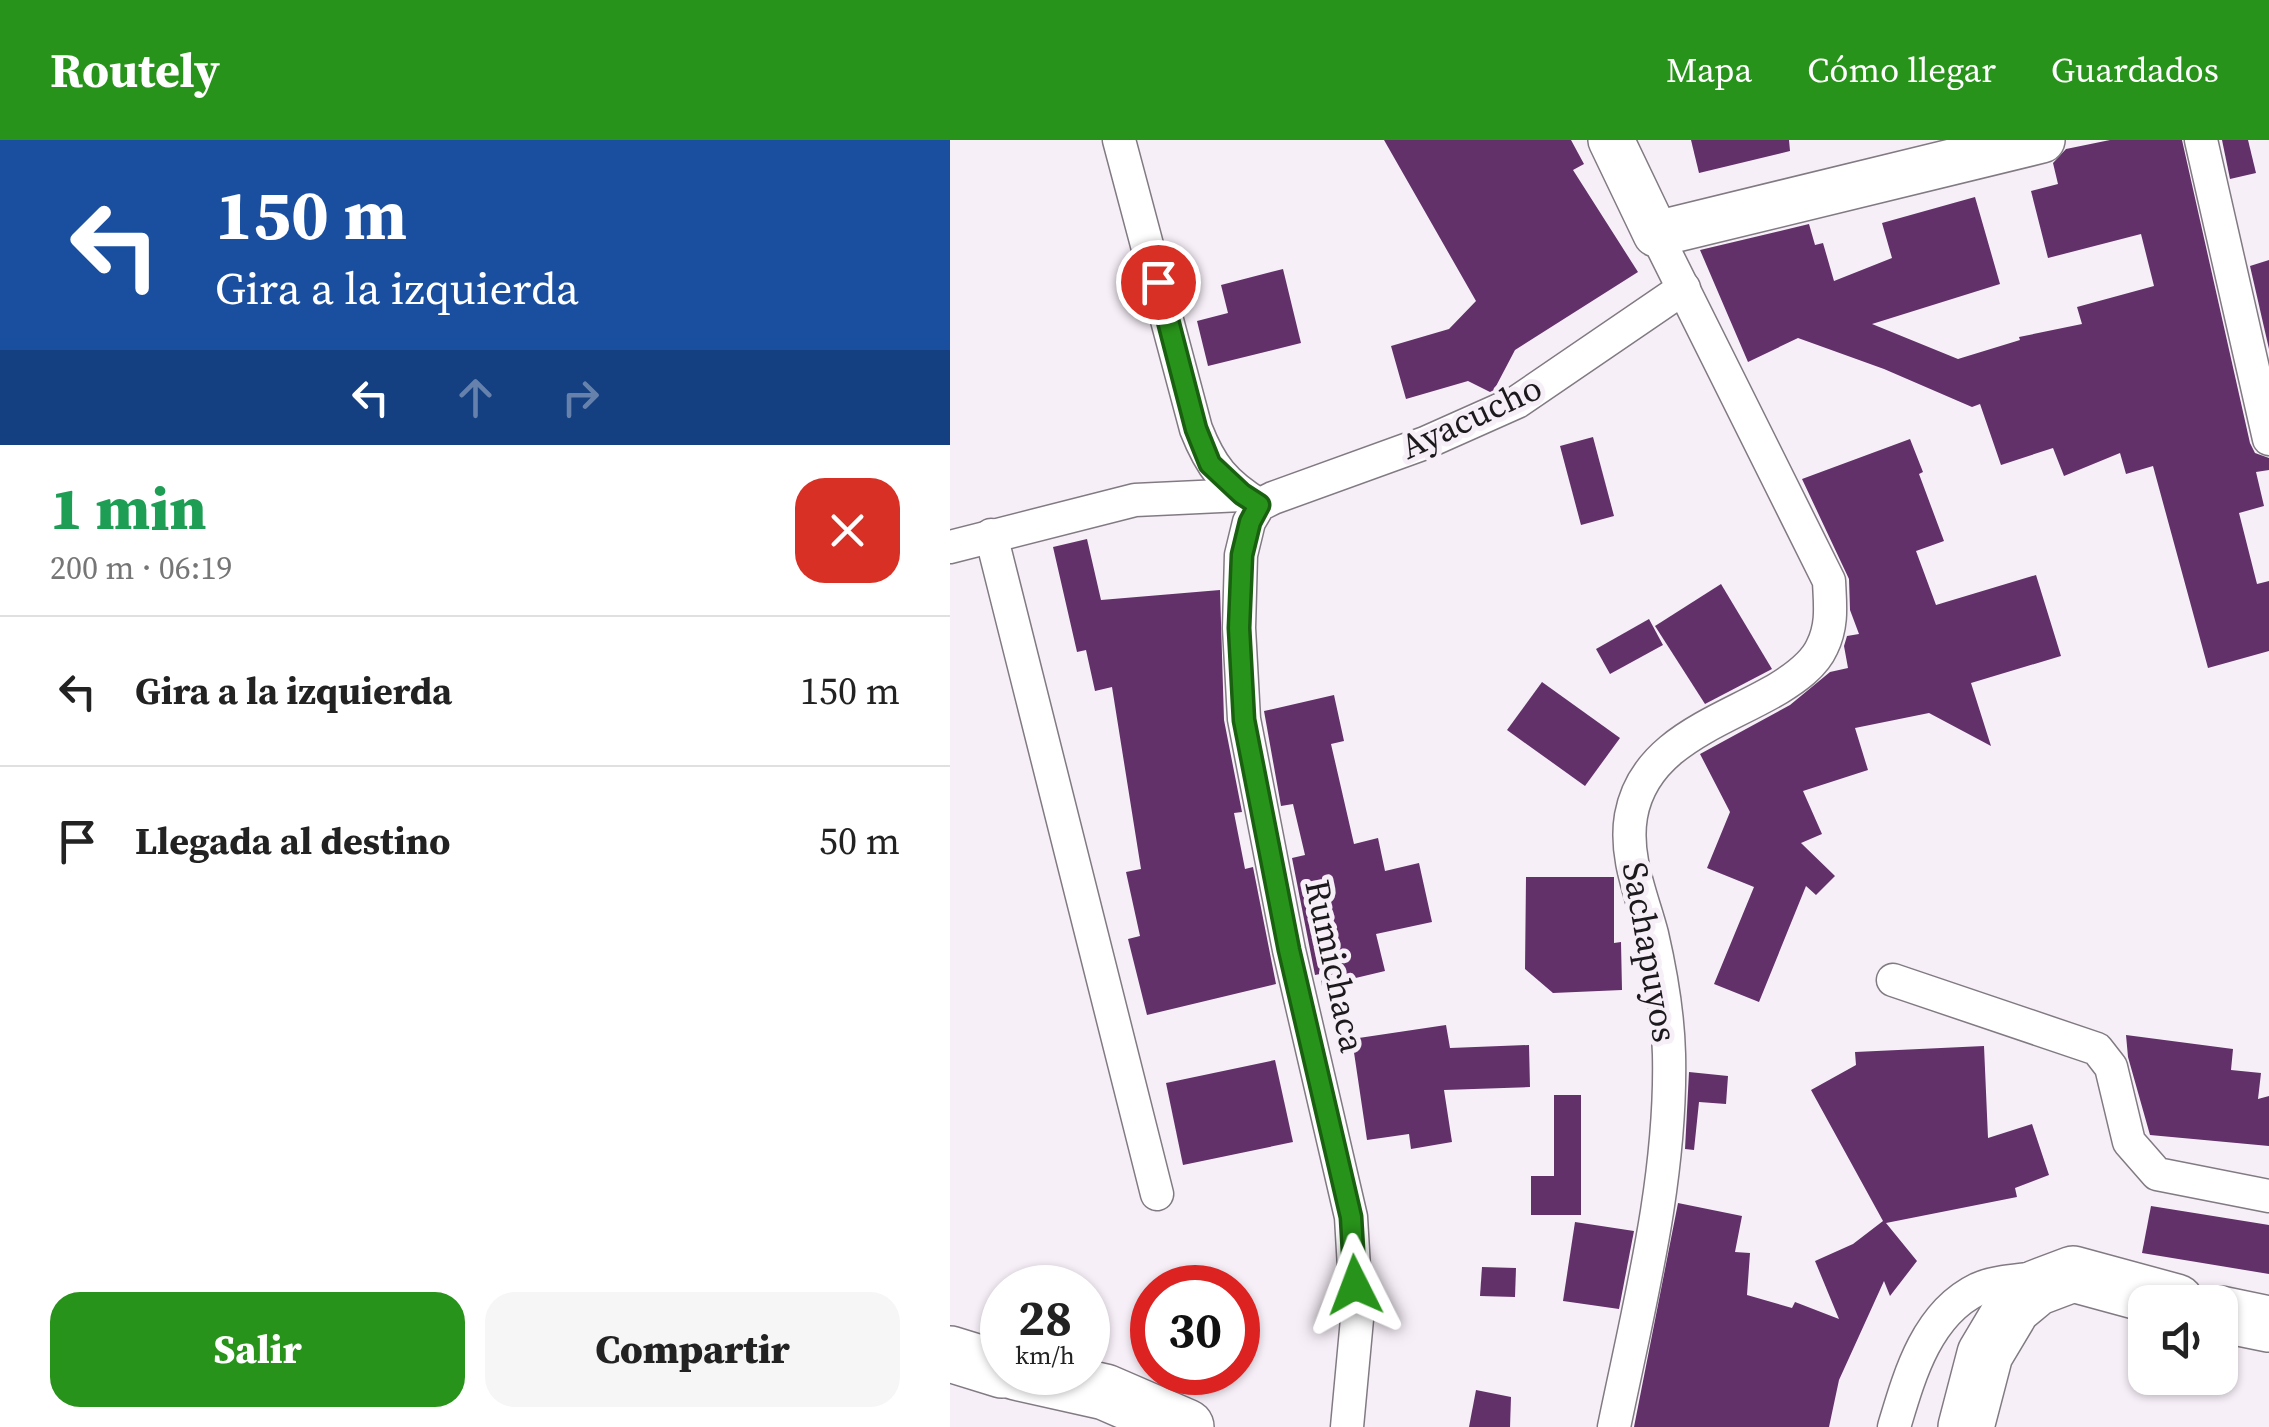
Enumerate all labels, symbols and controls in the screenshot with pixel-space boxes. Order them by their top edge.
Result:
text: Routely [50,37,220,103]
text: Mapa [1666,46,1752,94]
text: Cómo llegar [1807,46,1996,94]
text: Guardados [2051,46,2219,94]
text: 150 m [215,166,407,262]
icon: left [50,180,180,310]
pin [1116,240,1201,325]
icon: arrive [1131,255,1186,310]
text: Gira a la izquierda [215,257,579,319]
street label: Ayacucho [1393,363,1549,471]
icon: left [343,370,398,425]
icon: ahead [448,370,503,425]
icon: right [553,370,608,425]
text: 1 min [50,467,206,549]
button: close [795,478,900,583]
text: 200 m · 06:19 [50,546,232,590]
icon: left [50,664,105,719]
text: Gira a la izquierda [135,665,452,717]
text: 150 m [800,665,900,717]
icon: arrive [50,814,105,869]
text: Llegada al destino [135,815,451,867]
text: 50 m [819,815,900,867]
street label: Sachapuyos [1611,858,1689,1046]
street label: Rumichaca [1293,875,1377,1057]
position arrow [1303,1233,1407,1337]
speed limit sign: 30 [1130,1265,1260,1395]
text: 28 [1018,1283,1072,1352]
map controls [2128,1285,2238,1395]
button: sound [2128,1285,2238,1395]
button: Salir [50,1292,465,1407]
button: Compartir [485,1292,900,1407]
text: km/h [1015,1338,1075,1372]

